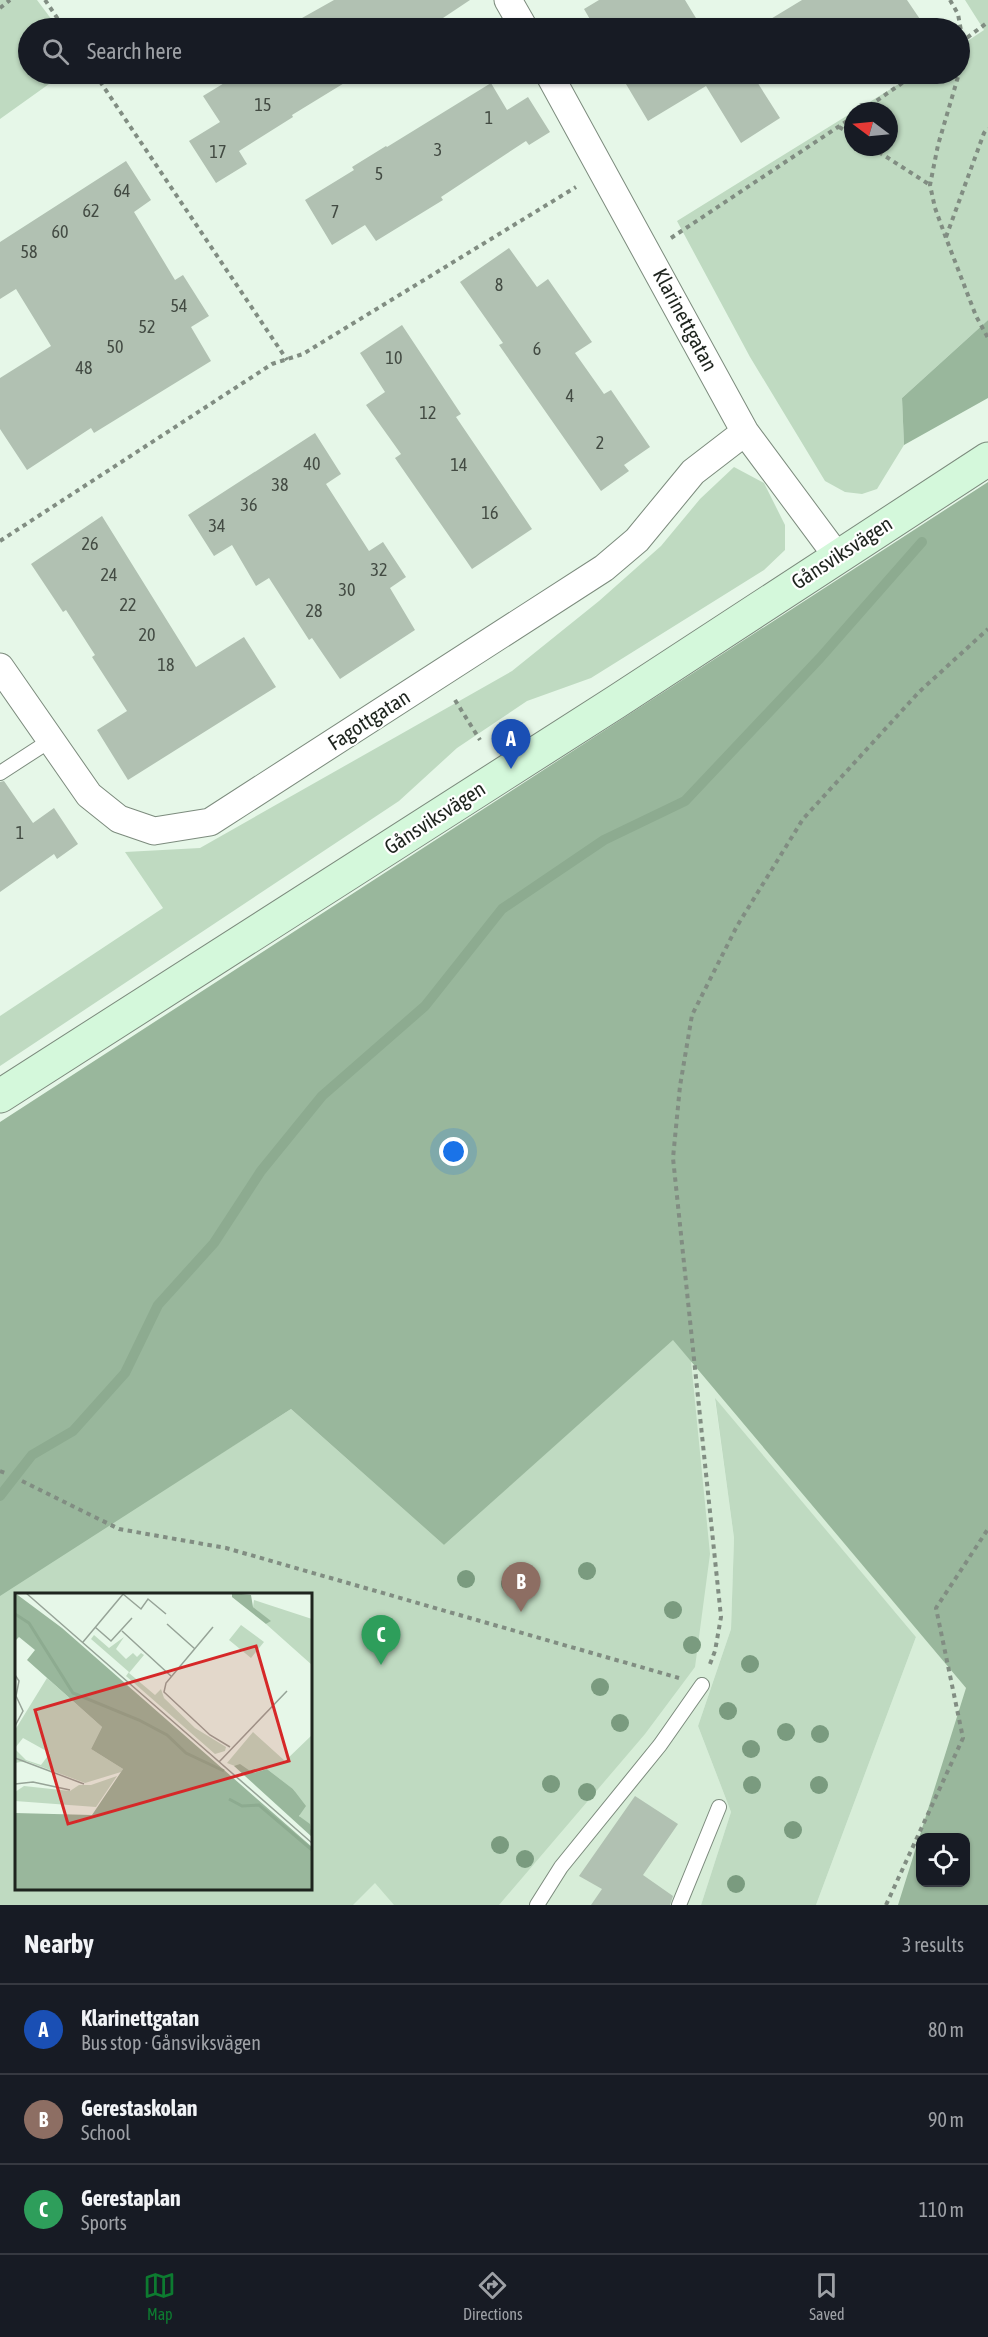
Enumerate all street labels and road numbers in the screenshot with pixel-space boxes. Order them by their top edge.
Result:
street label: Klarinettgatan [649,264,723,375]
street label: Gånsviksvägen [787,511,896,594]
street label: Fagottgatan [323,684,414,754]
street label: Gånsviksvägen [380,776,489,859]

